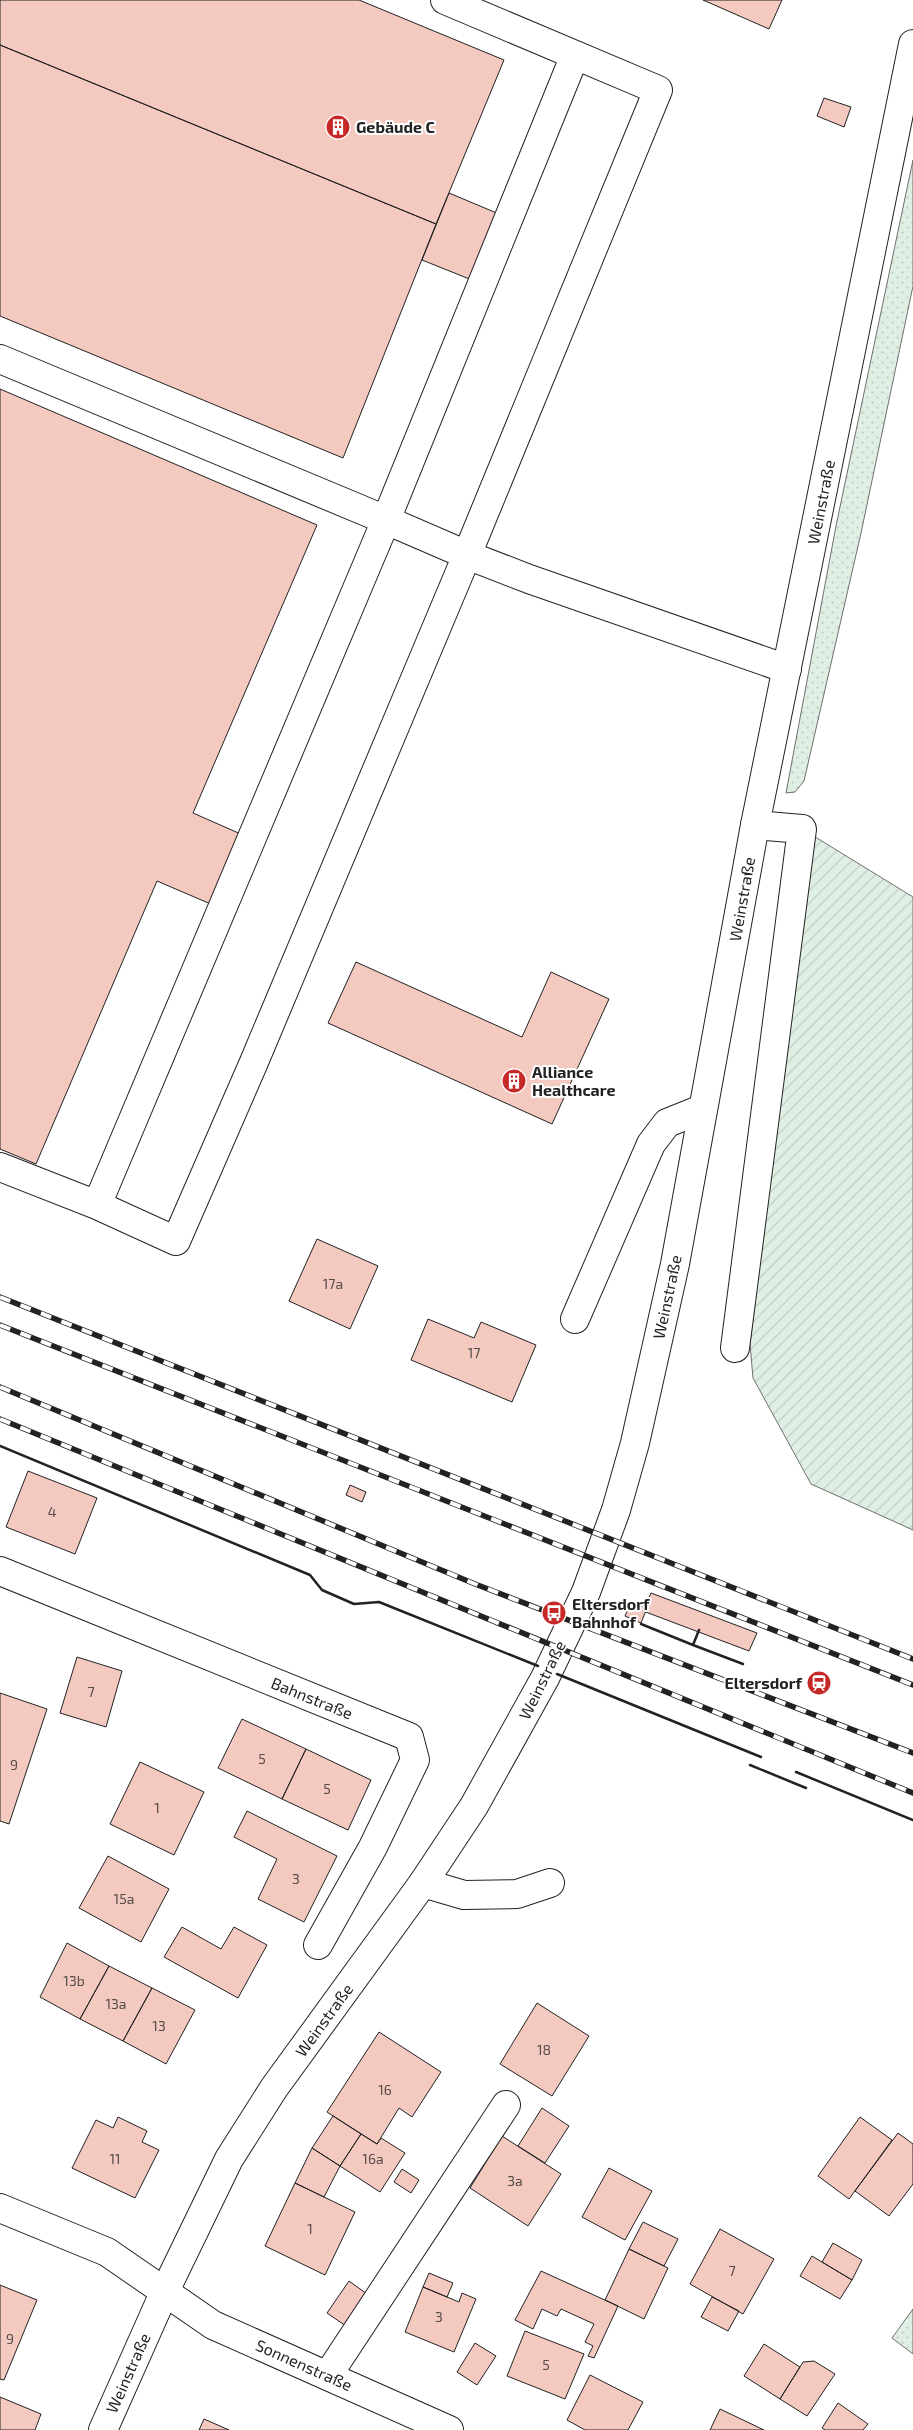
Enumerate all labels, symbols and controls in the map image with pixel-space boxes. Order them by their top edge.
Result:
building icon: Gebäude C [325,114,351,140]
place label: Gebäude C [356,117,435,136]
street label: Weinstraße [803,458,838,546]
street label: Weinstraße [725,855,758,943]
place label: Alliance Healthcare [532,1062,615,1099]
building icon: Alliance Healthcare [501,1068,527,1094]
street label: Weinstraße [648,1253,685,1341]
house number: 17a [323,1275,343,1292]
house number: 17 [468,1344,480,1361]
house number: 4 [48,1503,56,1520]
place label: Eltersdorf Bahnhof [572,1594,650,1631]
bus stop icon: Eltersdorf Bahnhof [541,1600,567,1626]
street label: Weinstraße [514,1637,569,1722]
station icon: Eltersdorf [806,1670,832,1696]
street label: Bahnstraße [269,1673,356,1722]
place label: Eltersdorf [725,1673,803,1692]
house number: 7 [87,1683,95,1700]
house number: 5 [258,1750,266,1767]
house number: 9 [10,1756,18,1773]
house number: 5 [323,1780,331,1797]
house number: 1 [154,1799,160,1816]
house number: 3 [292,1870,300,1887]
house number: 15a [114,1890,134,1907]
house number: 13b [63,1972,85,1989]
street label: Weinstraße [291,1980,356,2060]
house number: 13a [105,1995,127,2012]
house number: 13 [152,2017,166,2034]
house number: 18 [537,2041,551,2058]
house number: 16 [378,2081,392,2098]
house number: 11 [109,2150,121,2167]
house number: 16a [362,2150,384,2167]
house number: 3a [507,2172,523,2189]
house number: 1 [307,2220,313,2237]
house number: 7 [728,2262,736,2279]
house number: 3 [435,2308,443,2325]
house number: 9 [6,2330,14,2347]
street label: Weinstraße [101,2330,154,2416]
street label: Sonnenstraße [253,2335,355,2394]
house number: 5 [542,2356,550,2373]

